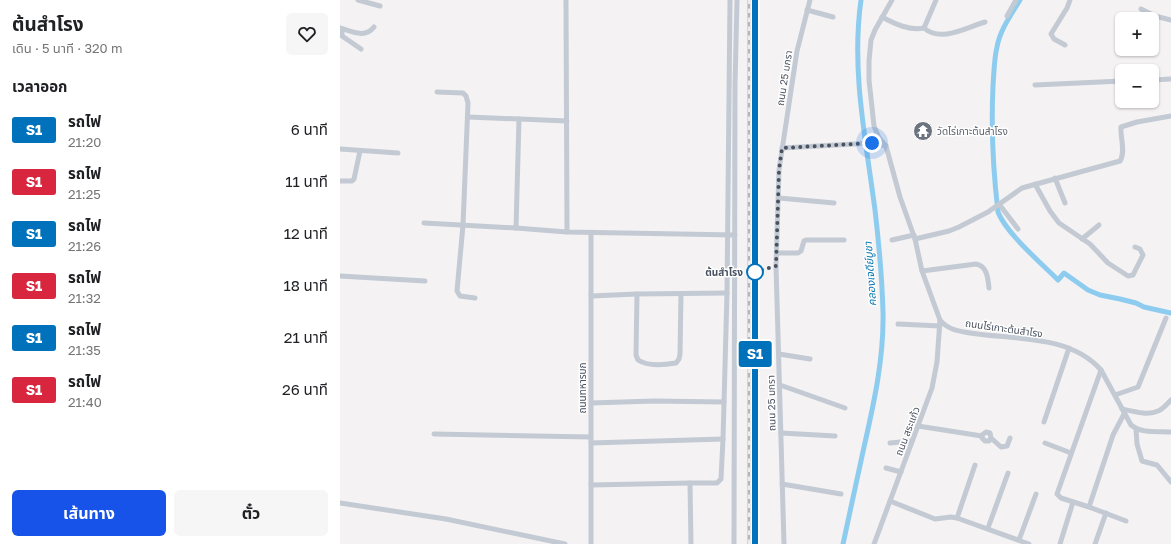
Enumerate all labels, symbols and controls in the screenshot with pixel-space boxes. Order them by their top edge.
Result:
text: ต้นสำโรง [12,12,84,35]
map controls [1115,12,1159,108]
button: + [1115,12,1159,56]
button: heart [286,13,328,55]
text: เดิน · 5 นาที · 320 m [12,40,122,56]
street label: ถนน 25 มกรา [774,49,794,107]
button: − [1115,64,1159,108]
text: เวลาออก [12,77,67,95]
text: รถไฟ [68,112,101,130]
text: 6 นาที [291,120,328,138]
temple icon: วัดไร่เกาะต้นสำโรง [912,120,934,142]
text: S1 [26,121,42,138]
place label: วัดไร่เกาะต้นสำโรง [937,125,1008,137]
your location [862,133,882,153]
text: 21:20 [68,134,101,150]
text: รถไฟ [68,164,101,182]
text: 11 นาที [285,172,328,190]
text: S1 [26,173,42,190]
text: 21:25 [68,186,101,202]
text: รถไฟ [68,216,101,234]
text: 12 นาที [284,224,328,242]
text: S1 [26,225,42,242]
text: 21:26 [68,238,101,254]
water label: คลองเจดีย์บูชา [861,241,879,307]
marker: ต้นสำโรง [746,263,764,281]
place label: ต้นสำโรง [705,266,743,278]
text: รถไฟ [68,268,101,286]
text: 18 นาที [283,276,328,294]
text: S1 [26,277,42,294]
text: 21:32 [68,290,101,306]
street label: ถนนไร่เกาะต้นสำโรง [965,317,1043,339]
text: รถไฟ [68,320,101,338]
text: 21 นาที [284,328,328,346]
text: S1 [26,329,42,346]
line badge: S1 [737,341,773,367]
text: 21:35 [68,342,101,358]
text: S1 [747,345,763,362]
street label: ถนนทหารบก [576,362,588,414]
text: รถไฟ [68,372,101,390]
street label: ถนน 25 มกรา [765,375,777,431]
text: 26 นาที [282,380,328,398]
text: S1 [26,381,42,398]
text: 21:40 [68,394,102,410]
street label: ถนน สระแก้ว [892,405,922,457]
button: เส้นทาง [12,490,166,536]
button: ตั๋ว [174,490,328,536]

